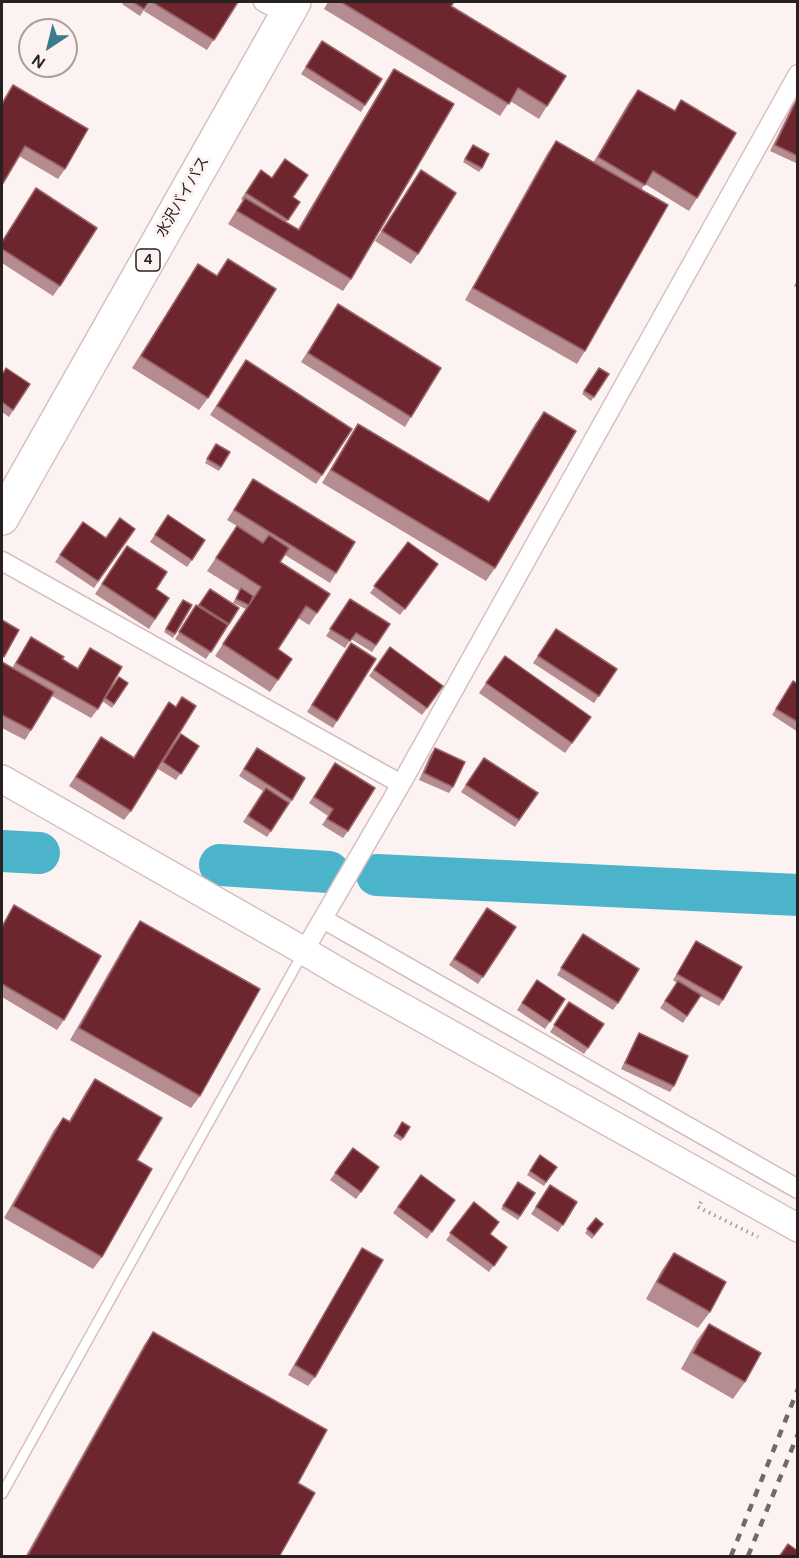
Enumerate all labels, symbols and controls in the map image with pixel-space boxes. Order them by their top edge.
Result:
north arrow [18,18,78,78]
text: N [28,50,49,73]
street label: 水沢バイパス [153,154,213,240]
road number: 4 [136,249,160,271]

